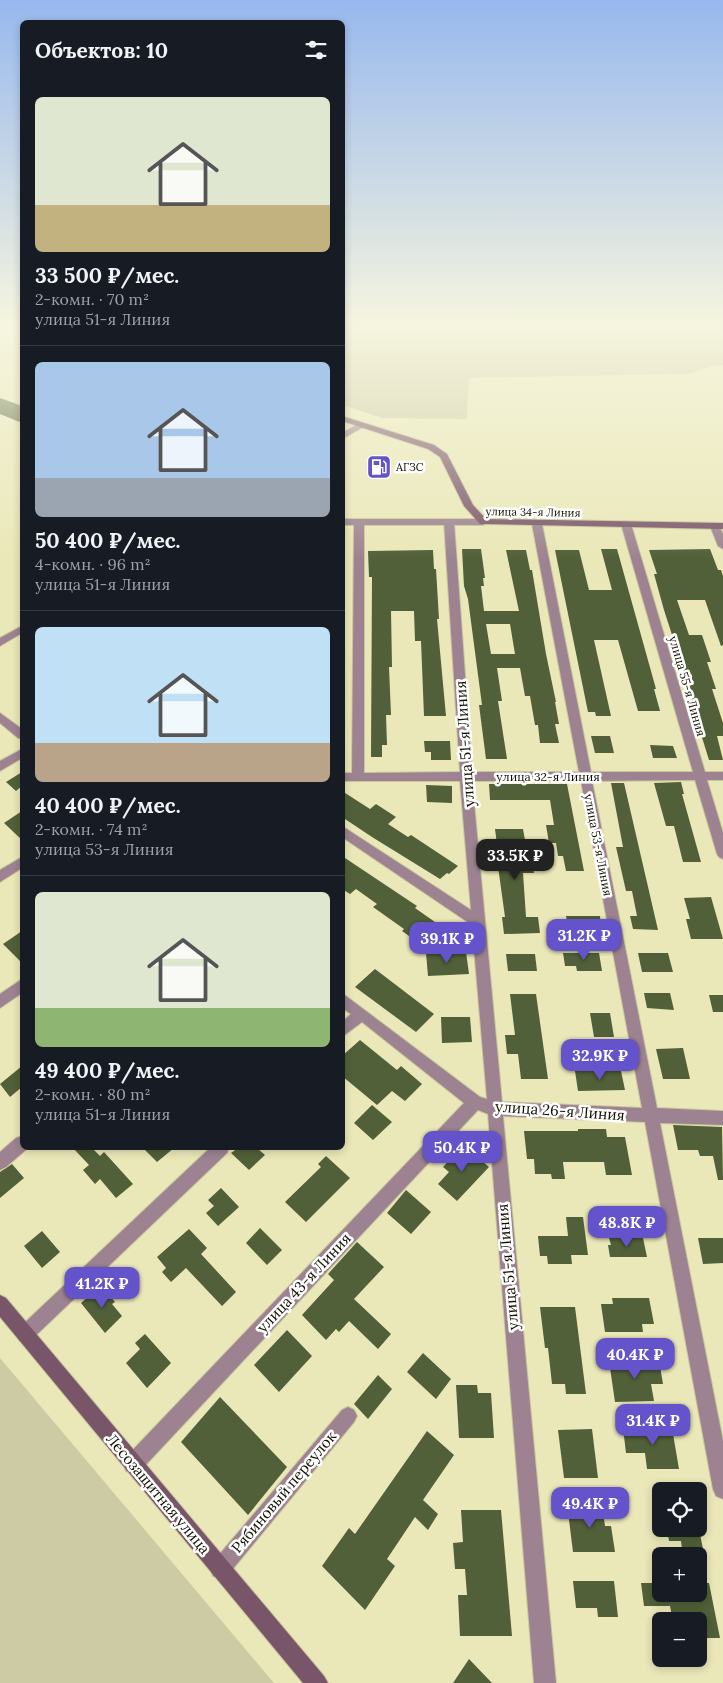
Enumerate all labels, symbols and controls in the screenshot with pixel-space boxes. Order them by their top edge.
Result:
icon: filters [302,36,330,64]
text: Объектов: 10 [35,37,168,64]
icon: home [138,129,228,219]
text: 33 500 ₽/мес. [35,262,179,289]
text: 2-комн. · 70 m² [35,289,149,309]
text: улица 51-я Линия [35,309,170,329]
icon: home [138,395,228,485]
fuel station icon: АГЗС [366,454,392,480]
place label: АГЗС [395,460,424,474]
street label: улица 34-я Линия [485,504,581,520]
text: 50 400 ₽/мес. [35,527,181,554]
text: 4-комн. · 96 m² [35,554,151,574]
text: улица 51-я Линия [35,574,170,594]
street label: улица 55-я Линия [666,634,709,738]
icon: home [138,660,228,750]
street label: улица 51-я Линия [451,680,478,808]
street label: улица 32-я Линия [496,769,600,784]
text: 40 400 ₽/мес. [35,792,181,819]
street label: улица 53-я Линия [581,793,616,897]
text: 2-комн. · 74 m² [35,819,148,839]
pin: 33.5K ₽ [469,838,561,881]
text: улица 53-я Линия [35,839,173,859]
text: 33.5K ₽ [487,845,543,865]
pin: 31.2K ₽ [538,918,630,961]
pin: 39.1K ₽ [401,922,493,964]
icon: home [138,925,228,1015]
text: 31.2K ₽ [557,925,611,945]
text: 39.1K ₽ [420,928,474,948]
pin: 32.9K ₽ [554,1038,646,1081]
text: 32.9K ₽ [572,1045,628,1065]
text: 49 400 ₽/мес. [35,1057,179,1084]
text: 2-комн. · 80 m² [35,1084,151,1104]
street label: улица 26-я Линия [495,1096,626,1125]
text: улица 51-я Линия [35,1104,170,1124]
pin: 50.4K ₽ [416,1130,508,1173]
text: 50.4K ₽ [434,1137,490,1157]
street label: улица 51-я Линия [493,1203,522,1331]
pin: 48.8K ₽ [581,1206,673,1248]
text: 48.8K ₽ [599,1212,655,1232]
street label: улица 43-я Линия [252,1229,355,1337]
pin: 41.2K ₽ [56,1266,148,1309]
text: 41.2K ₽ [75,1273,129,1293]
pin: 40.4K ₽ [589,1338,681,1380]
text: 40.4K ₽ [607,1344,663,1364]
pin: 31.4K ₽ [607,1404,699,1446]
text: 31.4K ₽ [626,1410,680,1430]
street label: Рябиновый переулок [227,1427,340,1556]
street label: Лесозащитная улица [102,1430,214,1558]
map controls [652,1482,707,1667]
button: locate [652,1482,707,1537]
pin: 49.4K ₽ [544,1486,636,1529]
text: 49.4K ₽ [562,1493,618,1513]
button: + [652,1547,707,1602]
button: − [652,1612,707,1667]

